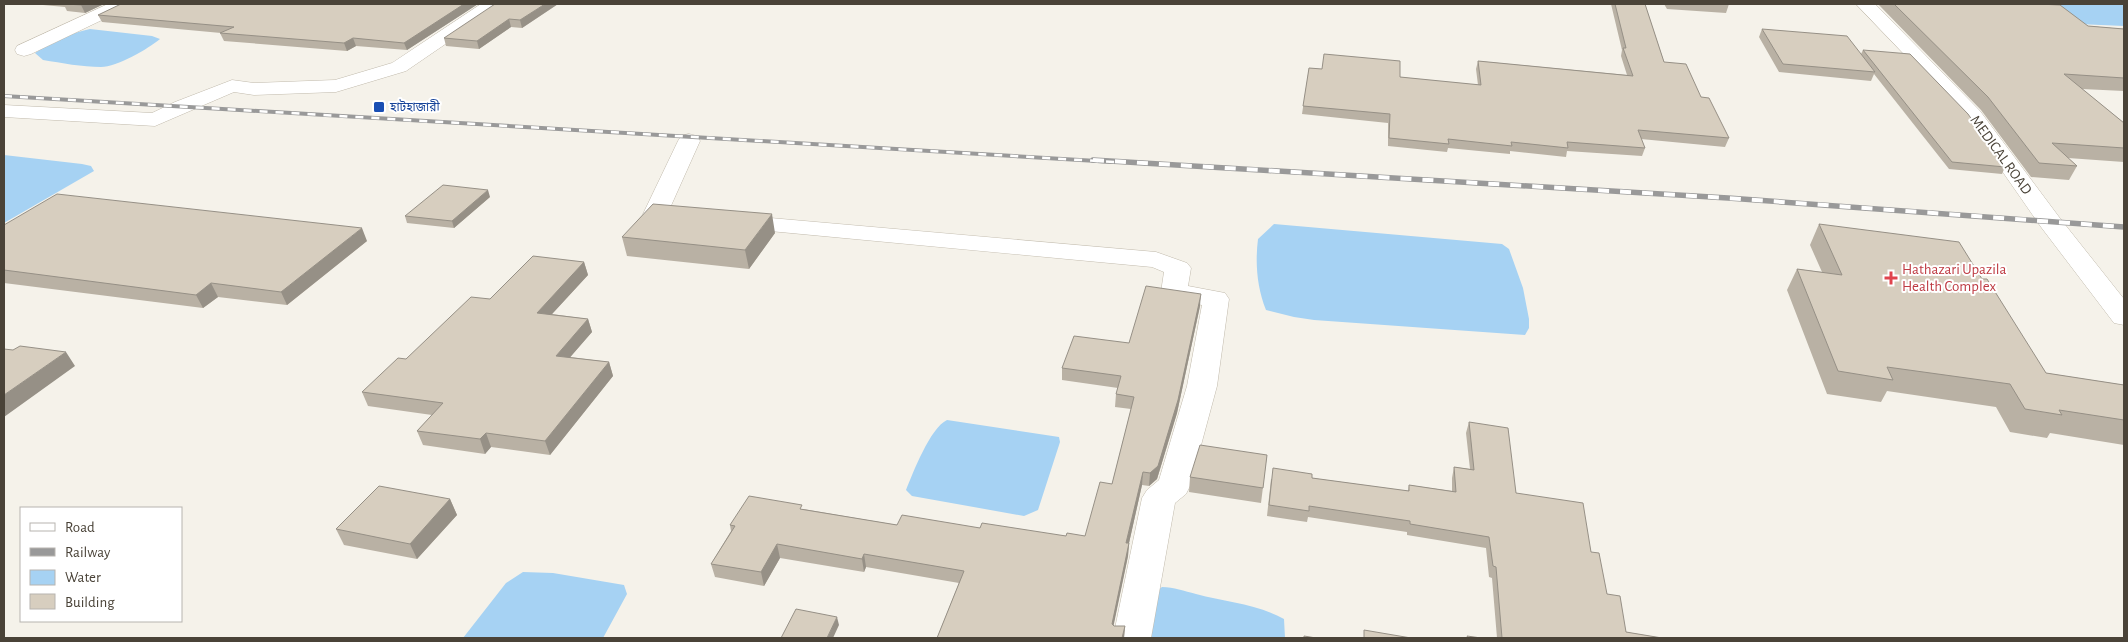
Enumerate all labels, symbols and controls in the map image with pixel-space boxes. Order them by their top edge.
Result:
place label: হাটহাজারী [389,99,440,113]
marker: হাটহাজারী [372,100,386,114]
street label: MEDICAL ROAD [1967,113,2035,198]
place label: Hathazari Upazila Health Complex [1902,262,2006,294]
marker: Hathazari Upazila Health Complex [1884,271,1898,285]
legend [20,507,182,622]
text: Road [65,520,95,535]
text: Railway [65,545,111,560]
text: Water [65,570,101,585]
text: Building [65,595,115,610]

